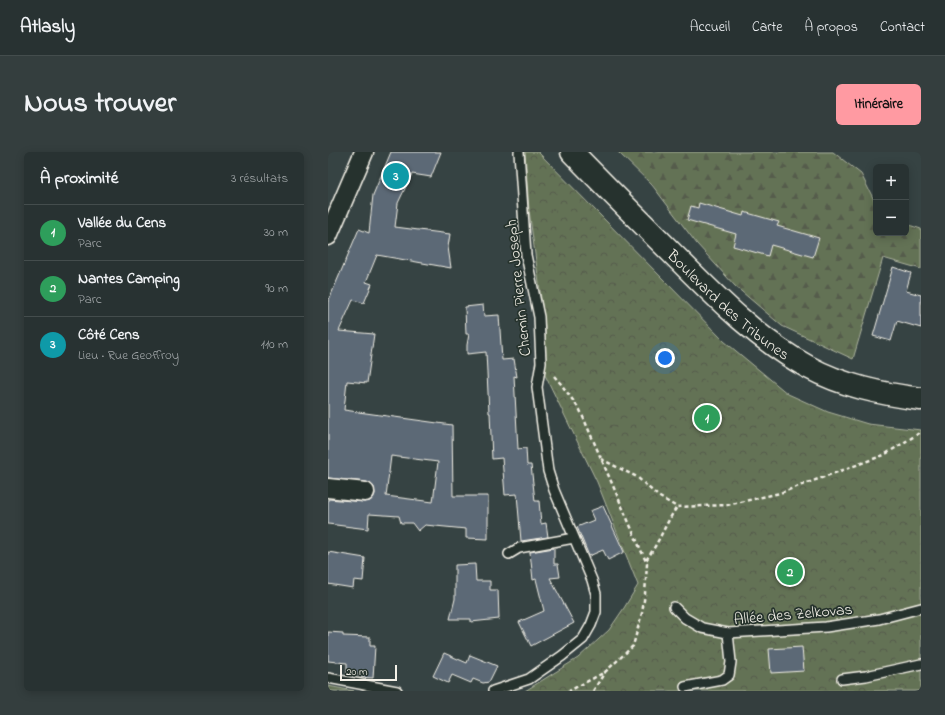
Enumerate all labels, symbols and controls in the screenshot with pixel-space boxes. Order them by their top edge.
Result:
text: Atlasly [20,14,75,41]
text: Accueil [690,17,730,38]
text: Carte [752,17,783,38]
text: À propos [805,17,858,38]
text: Contact [880,17,925,38]
text: Nous trouver [24,84,176,125]
button: Itinéraire [836,84,921,125]
pin: 3 [383,161,409,191]
map controls [873,164,909,236]
button: + [873,164,909,200]
text: À proximité [40,166,118,191]
text: 3 résultats [231,169,288,188]
button: − [873,200,909,236]
text: Vallée du Cens [78,212,166,234]
street label: Chemin Pierre Joseph [500,218,538,357]
text: 1 [51,223,55,242]
text: 30 m [264,223,288,242]
text: Parc [78,234,102,253]
street label: Boulevard des Tribunes [660,244,794,367]
text: Nantes Camping [78,268,180,290]
text: 2 [50,279,56,298]
text: 90 m [265,279,288,298]
text: Parc [78,290,102,309]
text: Côté Cens [78,324,140,346]
text: 3 [50,335,56,354]
text: 110 m [261,335,288,354]
text: Lieu · Rue Geoffroy [78,346,179,365]
your location [655,348,675,368]
pin: 1 [694,403,720,433]
pin: 2 [777,557,803,587]
street label: Allée des Zelkovas [733,598,854,632]
scale bar [340,663,397,682]
text: 20 m [346,664,368,680]

